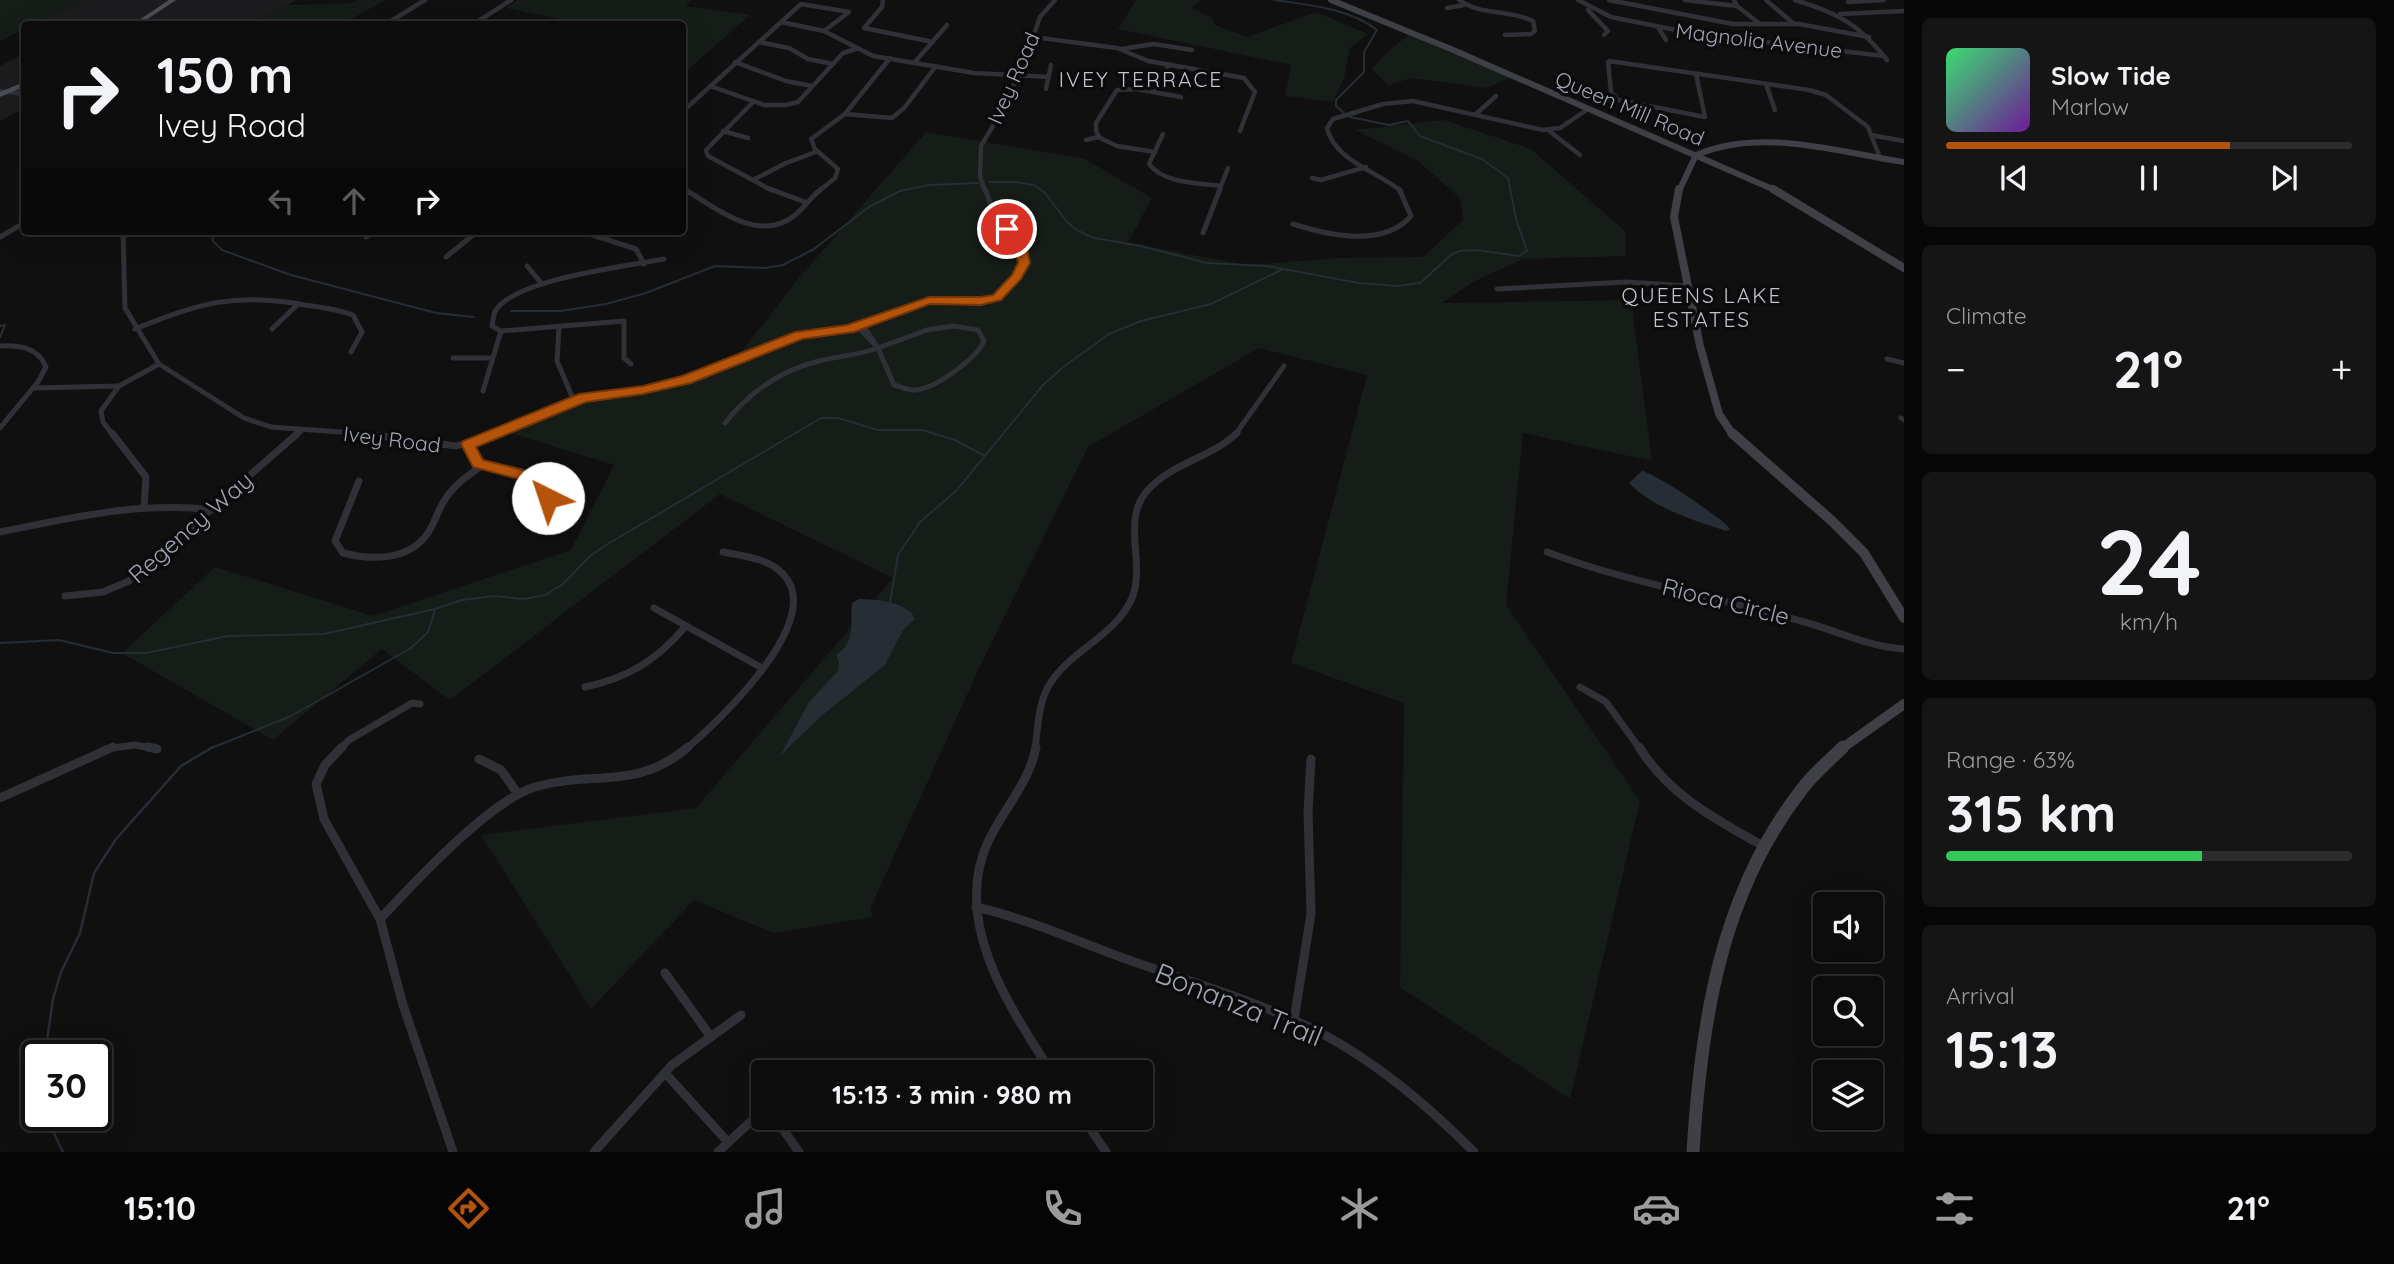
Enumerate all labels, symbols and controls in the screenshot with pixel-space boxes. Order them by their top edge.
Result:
street label: Magnolia Avenue [1674,17,1844,63]
street label: Ivey Road [981,28,1045,128]
text: 150 m [157,44,293,105]
icon: right [42,49,133,140]
text: Slow Tide [2051,59,2171,92]
street label: Queen Mill Road [1552,65,1708,151]
district label: IVEY TERRACE [1059,66,1223,92]
text: Marlow [2051,92,2129,121]
text: Ivey Road [157,105,306,145]
icon: previous [1995,159,2033,197]
icon: pause [2130,159,2168,197]
icon: next [2265,159,2303,197]
icon: left [262,182,300,220]
icon: ahead [335,182,373,220]
icon: right [408,182,446,220]
pin [977,199,1037,259]
icon: arrive [988,210,1026,248]
district label: QUEENS LAKE ESTATES [1622,282,1782,332]
text: Climate [1946,301,2027,330]
text: 21° [2113,336,2183,401]
text: − [1946,345,1966,393]
text: + [2331,345,2352,393]
street label: Ivey Road [342,420,442,458]
position arrow [511,461,585,535]
street label: Regency Way [122,465,258,589]
text: 24 [2096,504,2202,618]
street label: Rioca Circle [1659,571,1793,631]
text: km/h [2120,607,2178,636]
text: Range · 63% [1946,745,2075,774]
text: 315 km [1946,780,2116,845]
map controls [1813,892,1883,1130]
button: sound [1813,892,1883,962]
street label: Bonanza Trail [1150,955,1328,1053]
button: search [1813,976,1883,1046]
text: Arrival [1946,981,2015,1010]
text: 15:13 [1946,1016,2059,1081]
speed limit sign: 30 [21,1040,112,1131]
button: layers [1813,1060,1883,1130]
text: 15:13 · 3 min · 980 m [832,1078,1072,1111]
icon: directions [444,1184,493,1233]
icon: music [741,1184,790,1233]
icon: phone [1038,1184,1087,1233]
icon: climate [1335,1184,1384,1233]
icon: car [1632,1184,1681,1233]
icon: filters [1930,1184,1979,1233]
text: 15:10 [124,1188,196,1228]
text: 21° [2227,1188,2270,1228]

